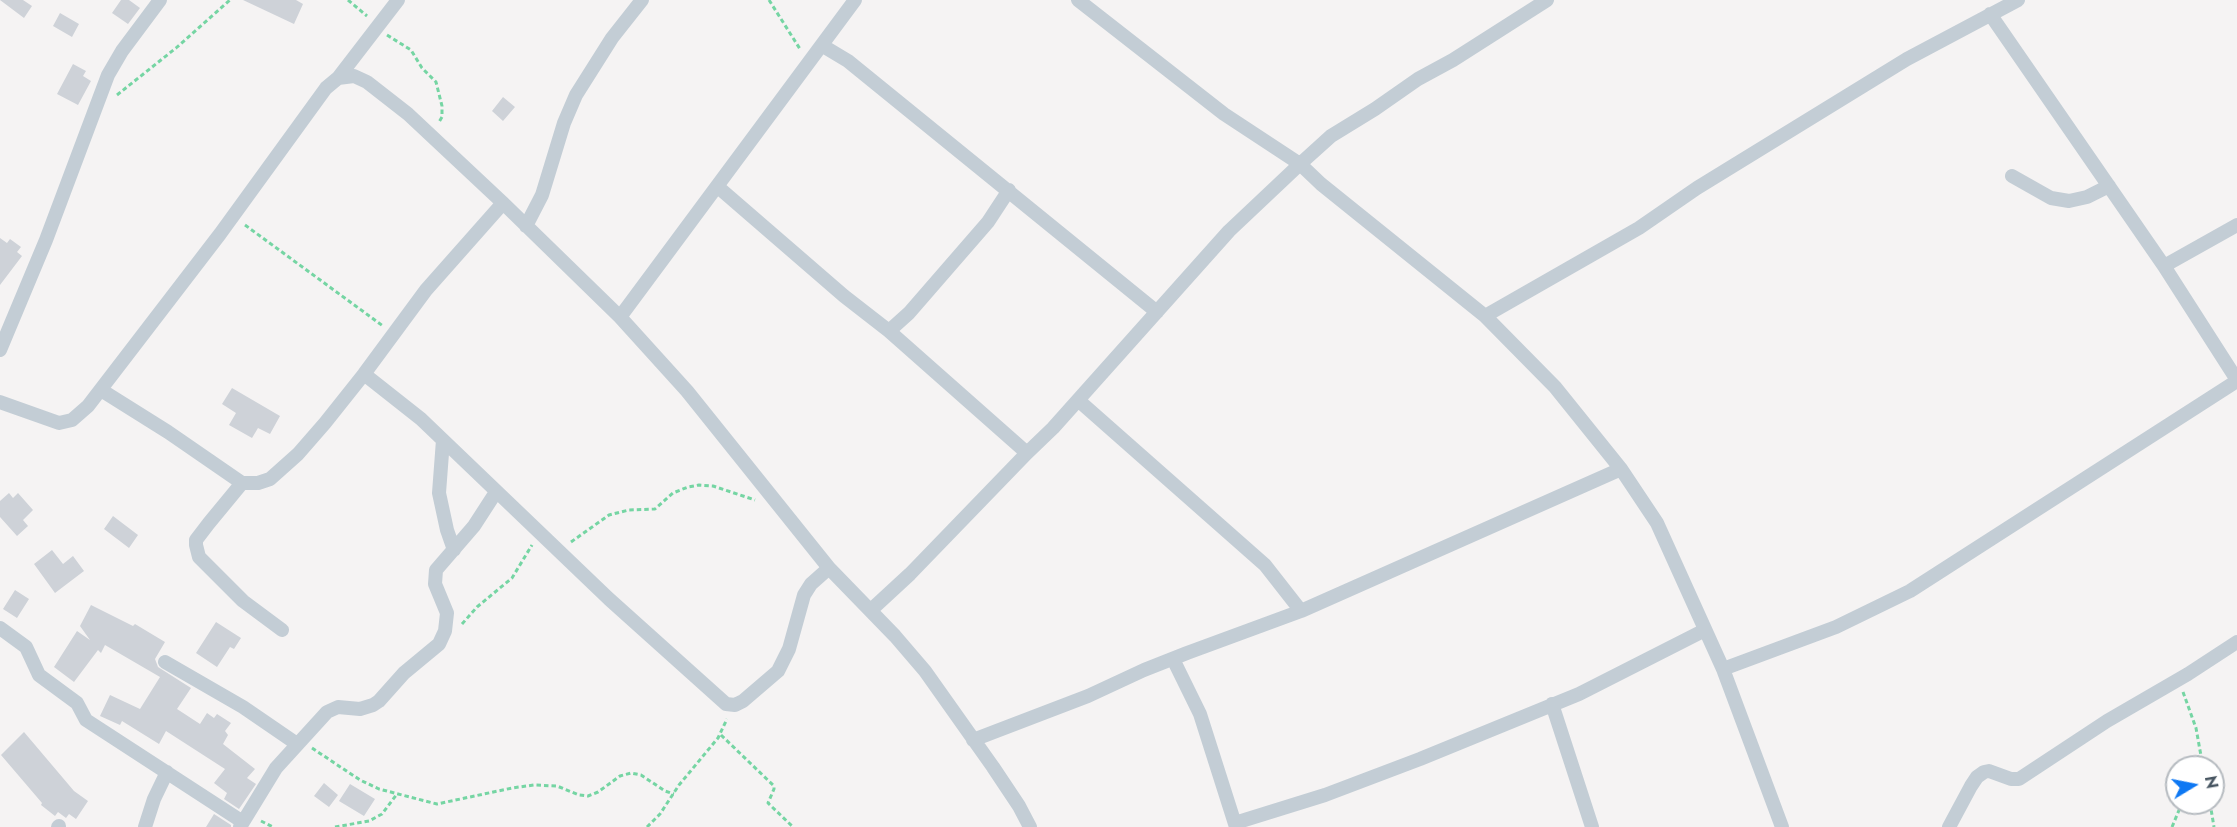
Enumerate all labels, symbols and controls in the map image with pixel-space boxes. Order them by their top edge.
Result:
north arrow [2165,755,2225,815]
text: N [2199,774,2224,790]

